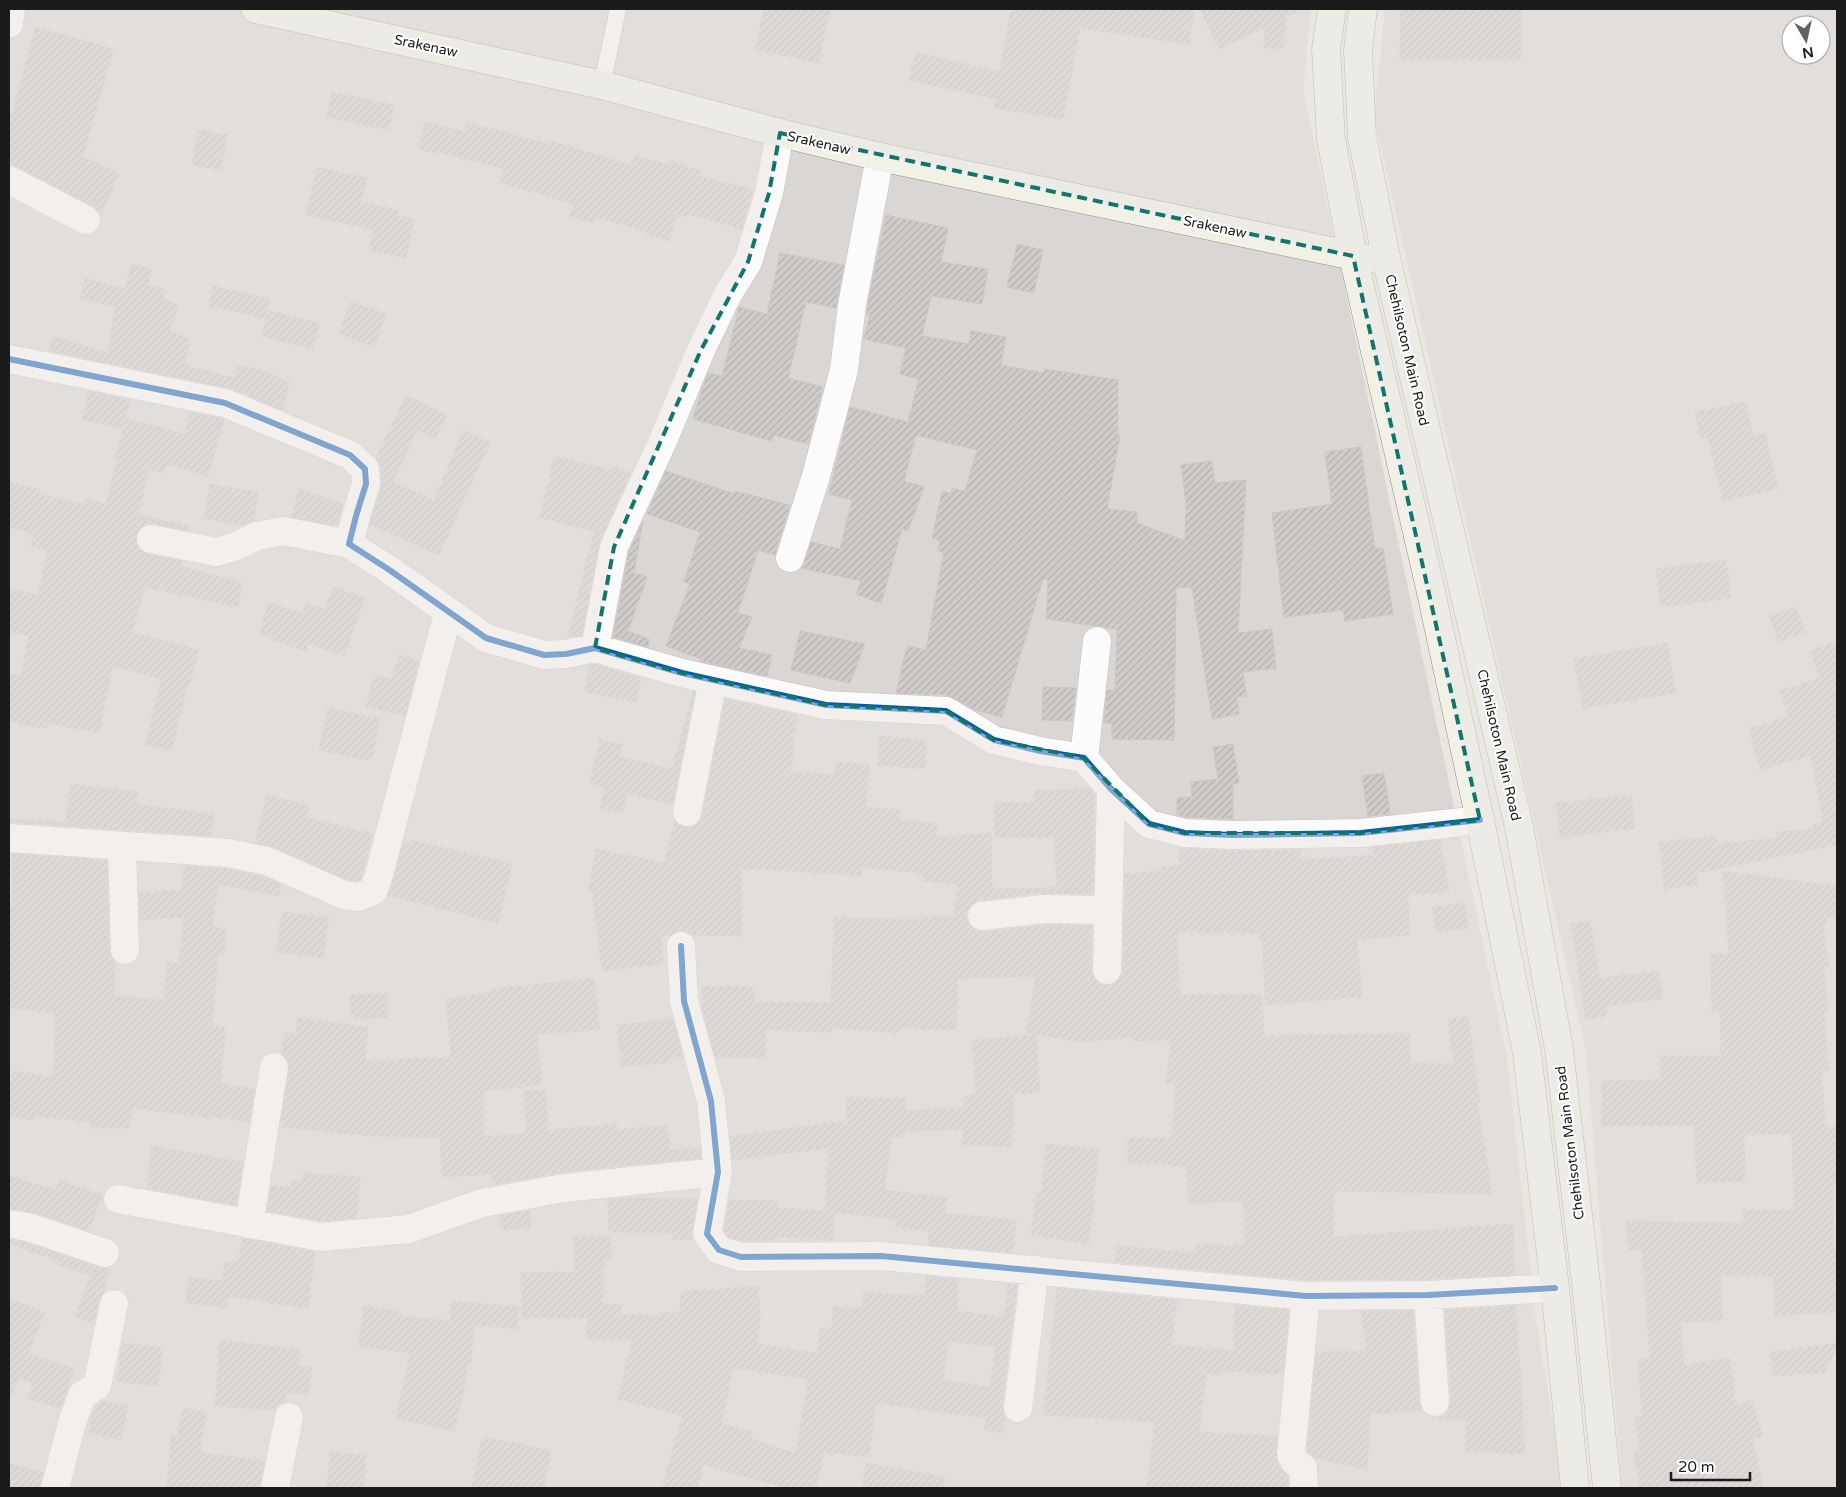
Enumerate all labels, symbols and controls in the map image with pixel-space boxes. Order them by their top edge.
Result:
north arrow [1781,15,1831,65]
street label: Srakenaw [393,31,459,61]
text: N [1801,43,1815,62]
street label: Srakenaw [786,127,852,159]
street label: Srakenaw [1182,212,1248,242]
street label: Chehilsoton Main Road [1381,273,1433,427]
street label: Chehilsoton Main Road [1473,668,1525,822]
street label: Chehilsoton Main Road [1552,1065,1588,1221]
scale bar [1671,1450,1750,1482]
text: 20 m [1678,1458,1715,1476]

